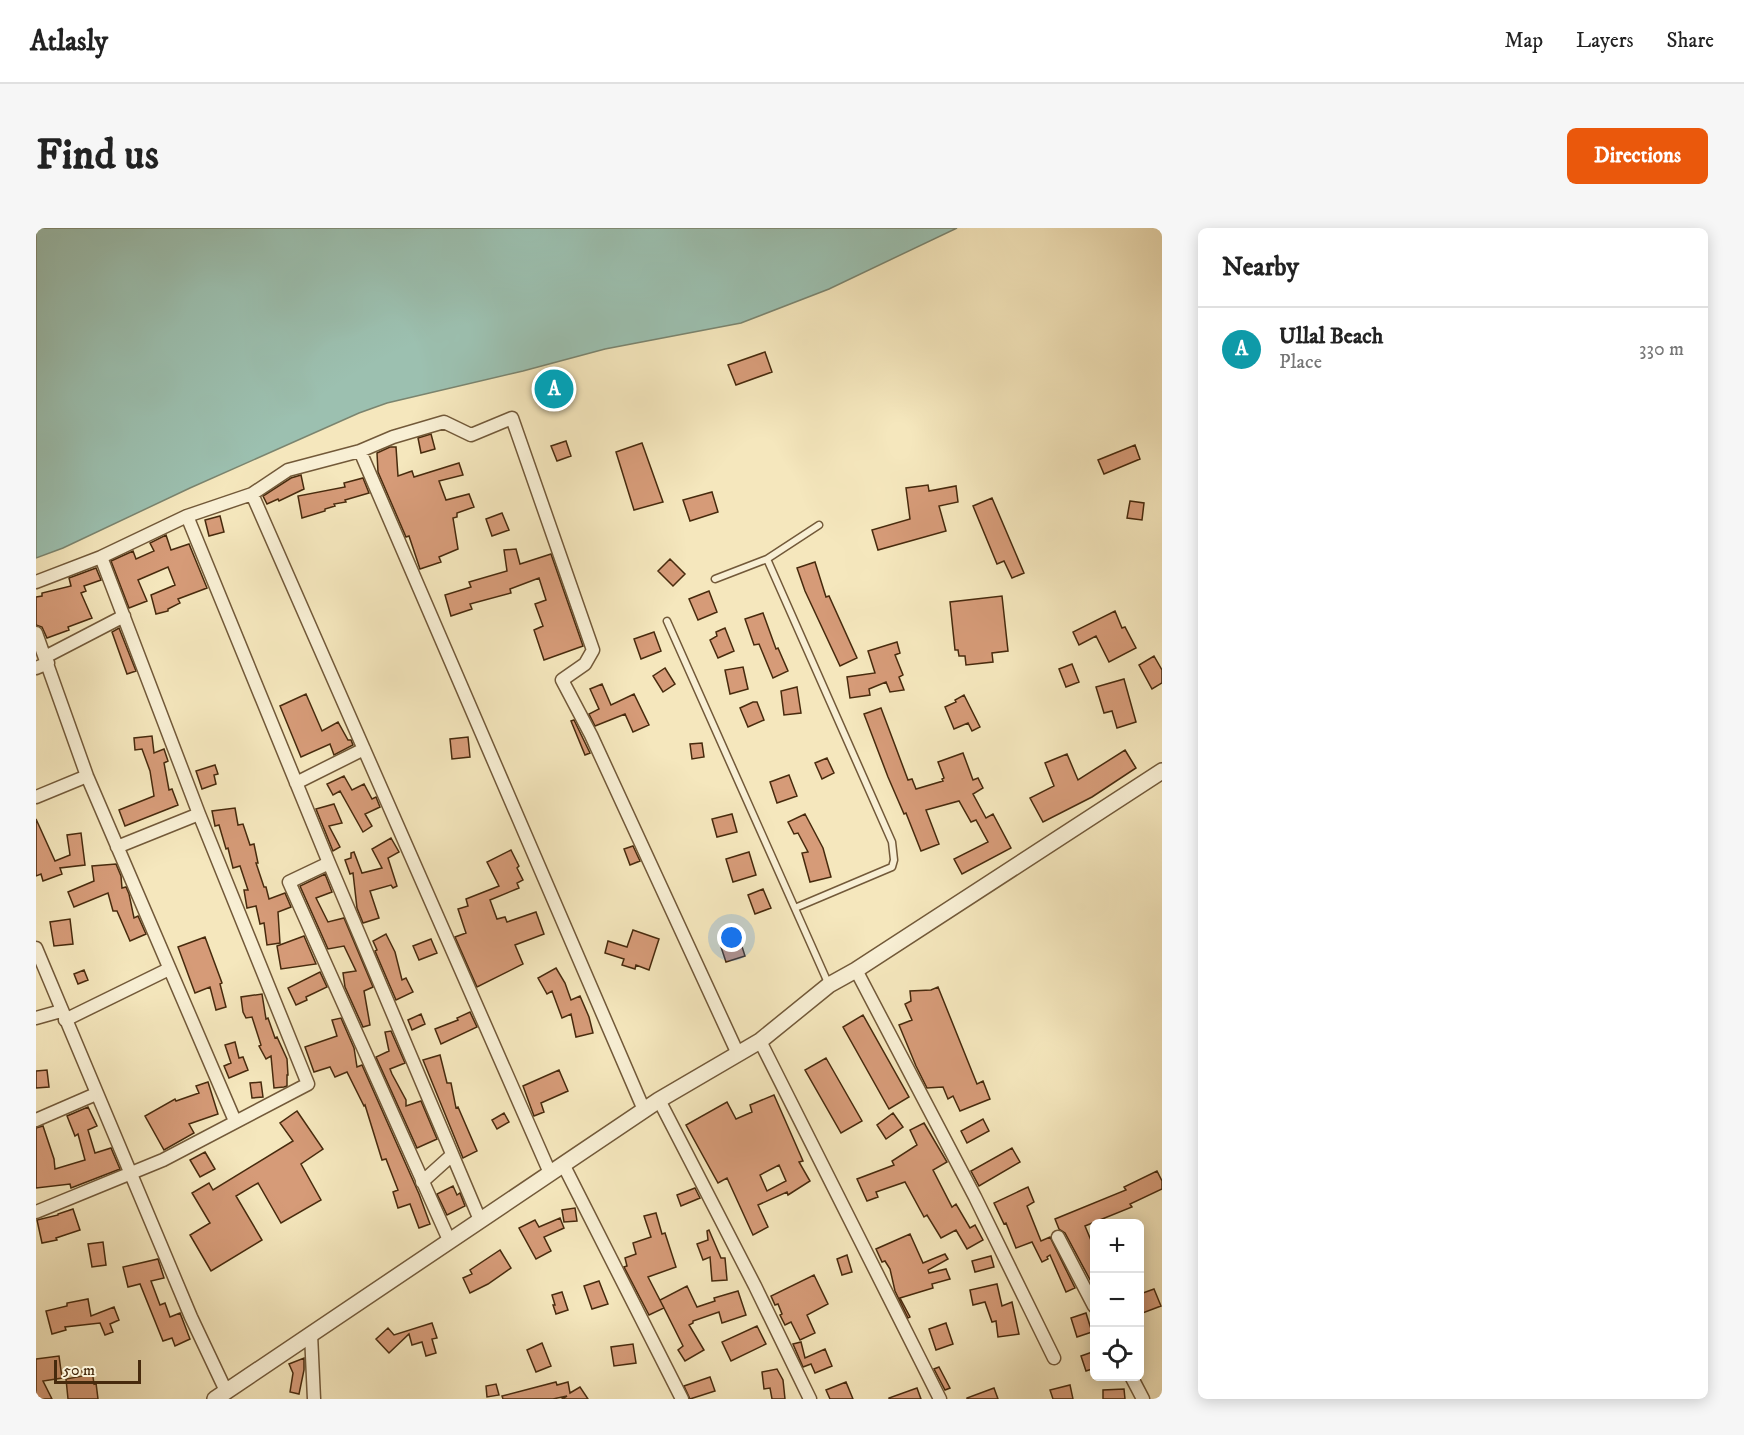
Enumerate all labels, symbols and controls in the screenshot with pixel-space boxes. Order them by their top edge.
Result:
text: Atlasly [30,24,108,59]
text: Map [1504,28,1543,54]
text: Layers [1576,28,1634,54]
text: Share [1667,28,1714,54]
button: Directions [1567,128,1708,184]
text: Find us [36,130,159,182]
text: Nearby [1222,251,1299,284]
text: Ullal Beach [1279,323,1383,350]
text: A [1235,337,1248,362]
text: 330 m [1639,337,1684,362]
text: Place [1279,350,1322,375]
pin: A [534,366,574,412]
your location [717,923,746,952]
map controls [1090,1219,1144,1381]
button: + [1090,1219,1144,1273]
button: − [1090,1273,1144,1327]
button: locate [1090,1327,1144,1381]
scale bar [54,1357,141,1384]
text: 50 m [63,1360,95,1380]

